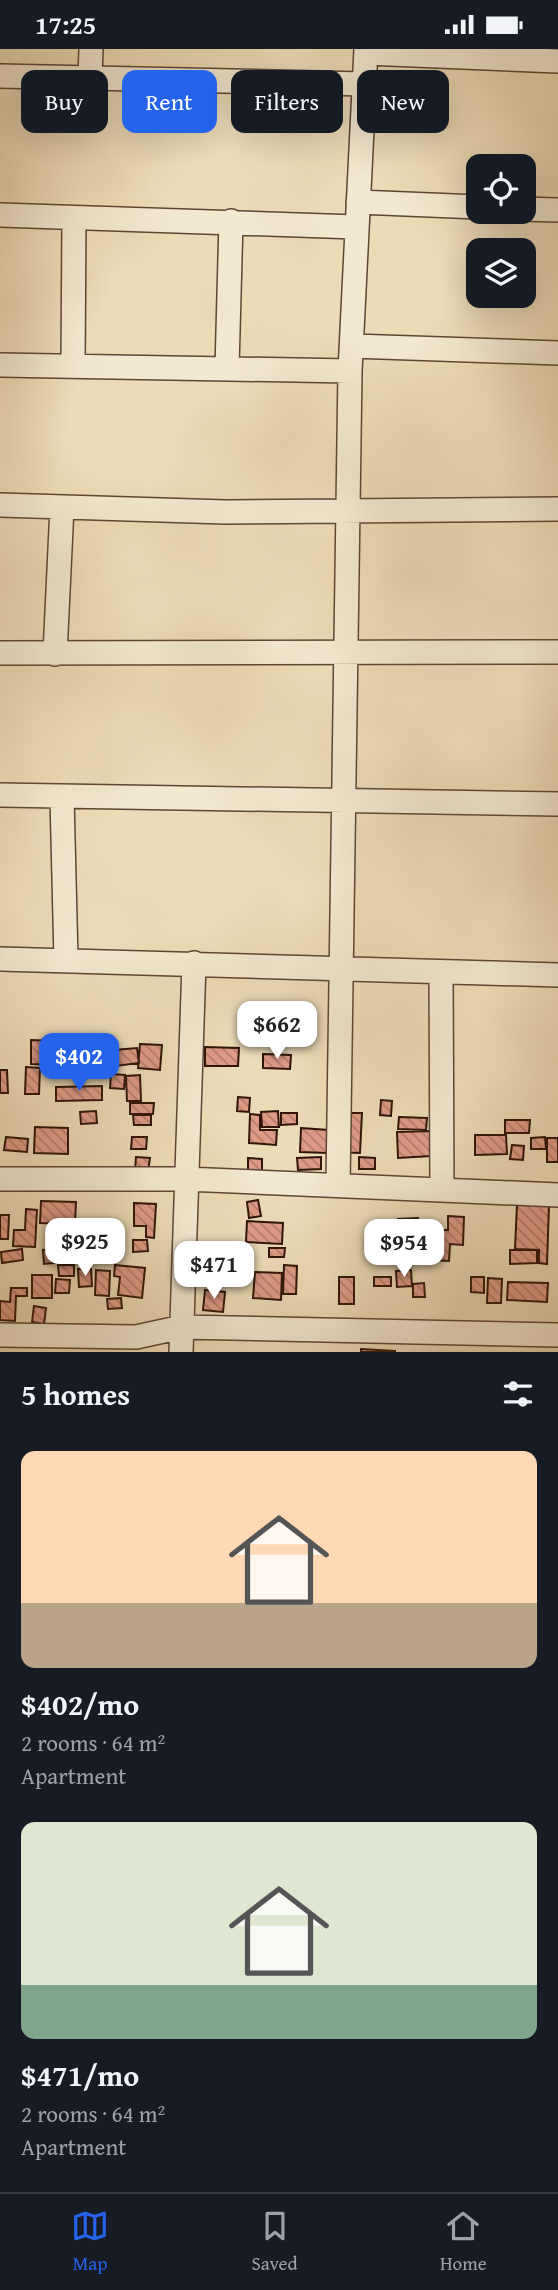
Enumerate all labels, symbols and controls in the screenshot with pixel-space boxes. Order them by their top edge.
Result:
text: 17:25 [35,5,96,44]
chip: Buy [21,70,108,133]
chip: Rent [122,70,217,133]
chip: Filters [231,70,343,133]
chip: New [357,70,449,133]
map controls [466,154,536,308]
button: locate [466,154,536,224]
button: layers [466,238,536,308]
pin: $662 [236,1002,318,1061]
text: $662 [253,1007,301,1040]
pin: $402 [38,1033,120,1093]
text: $402 [55,1039,103,1072]
pin: $925 [44,1219,126,1278]
pin: $954 [363,1219,445,1279]
text: $925 [61,1224,109,1257]
text: $954 [380,1225,428,1258]
pin: $471 [173,1241,255,1301]
text: $471 [190,1247,238,1280]
text: 5 homes [21,1372,130,1416]
icon: filters [499,1375,537,1413]
icon: home [216,1497,342,1623]
text: $402/mo [21,1682,139,1726]
text: 2 rooms · 64 m² [21,1726,165,1759]
text: Apartment [21,1759,126,1792]
icon: home [216,1868,342,1994]
text: $471/mo [21,2053,139,2097]
text: 2 rooms · 64 m² [21,2097,165,2130]
text: Apartment [21,2130,126,2163]
tab: Map [71,2207,109,2277]
tab: Saved [252,2207,298,2277]
tab: Home [440,2207,487,2277]

